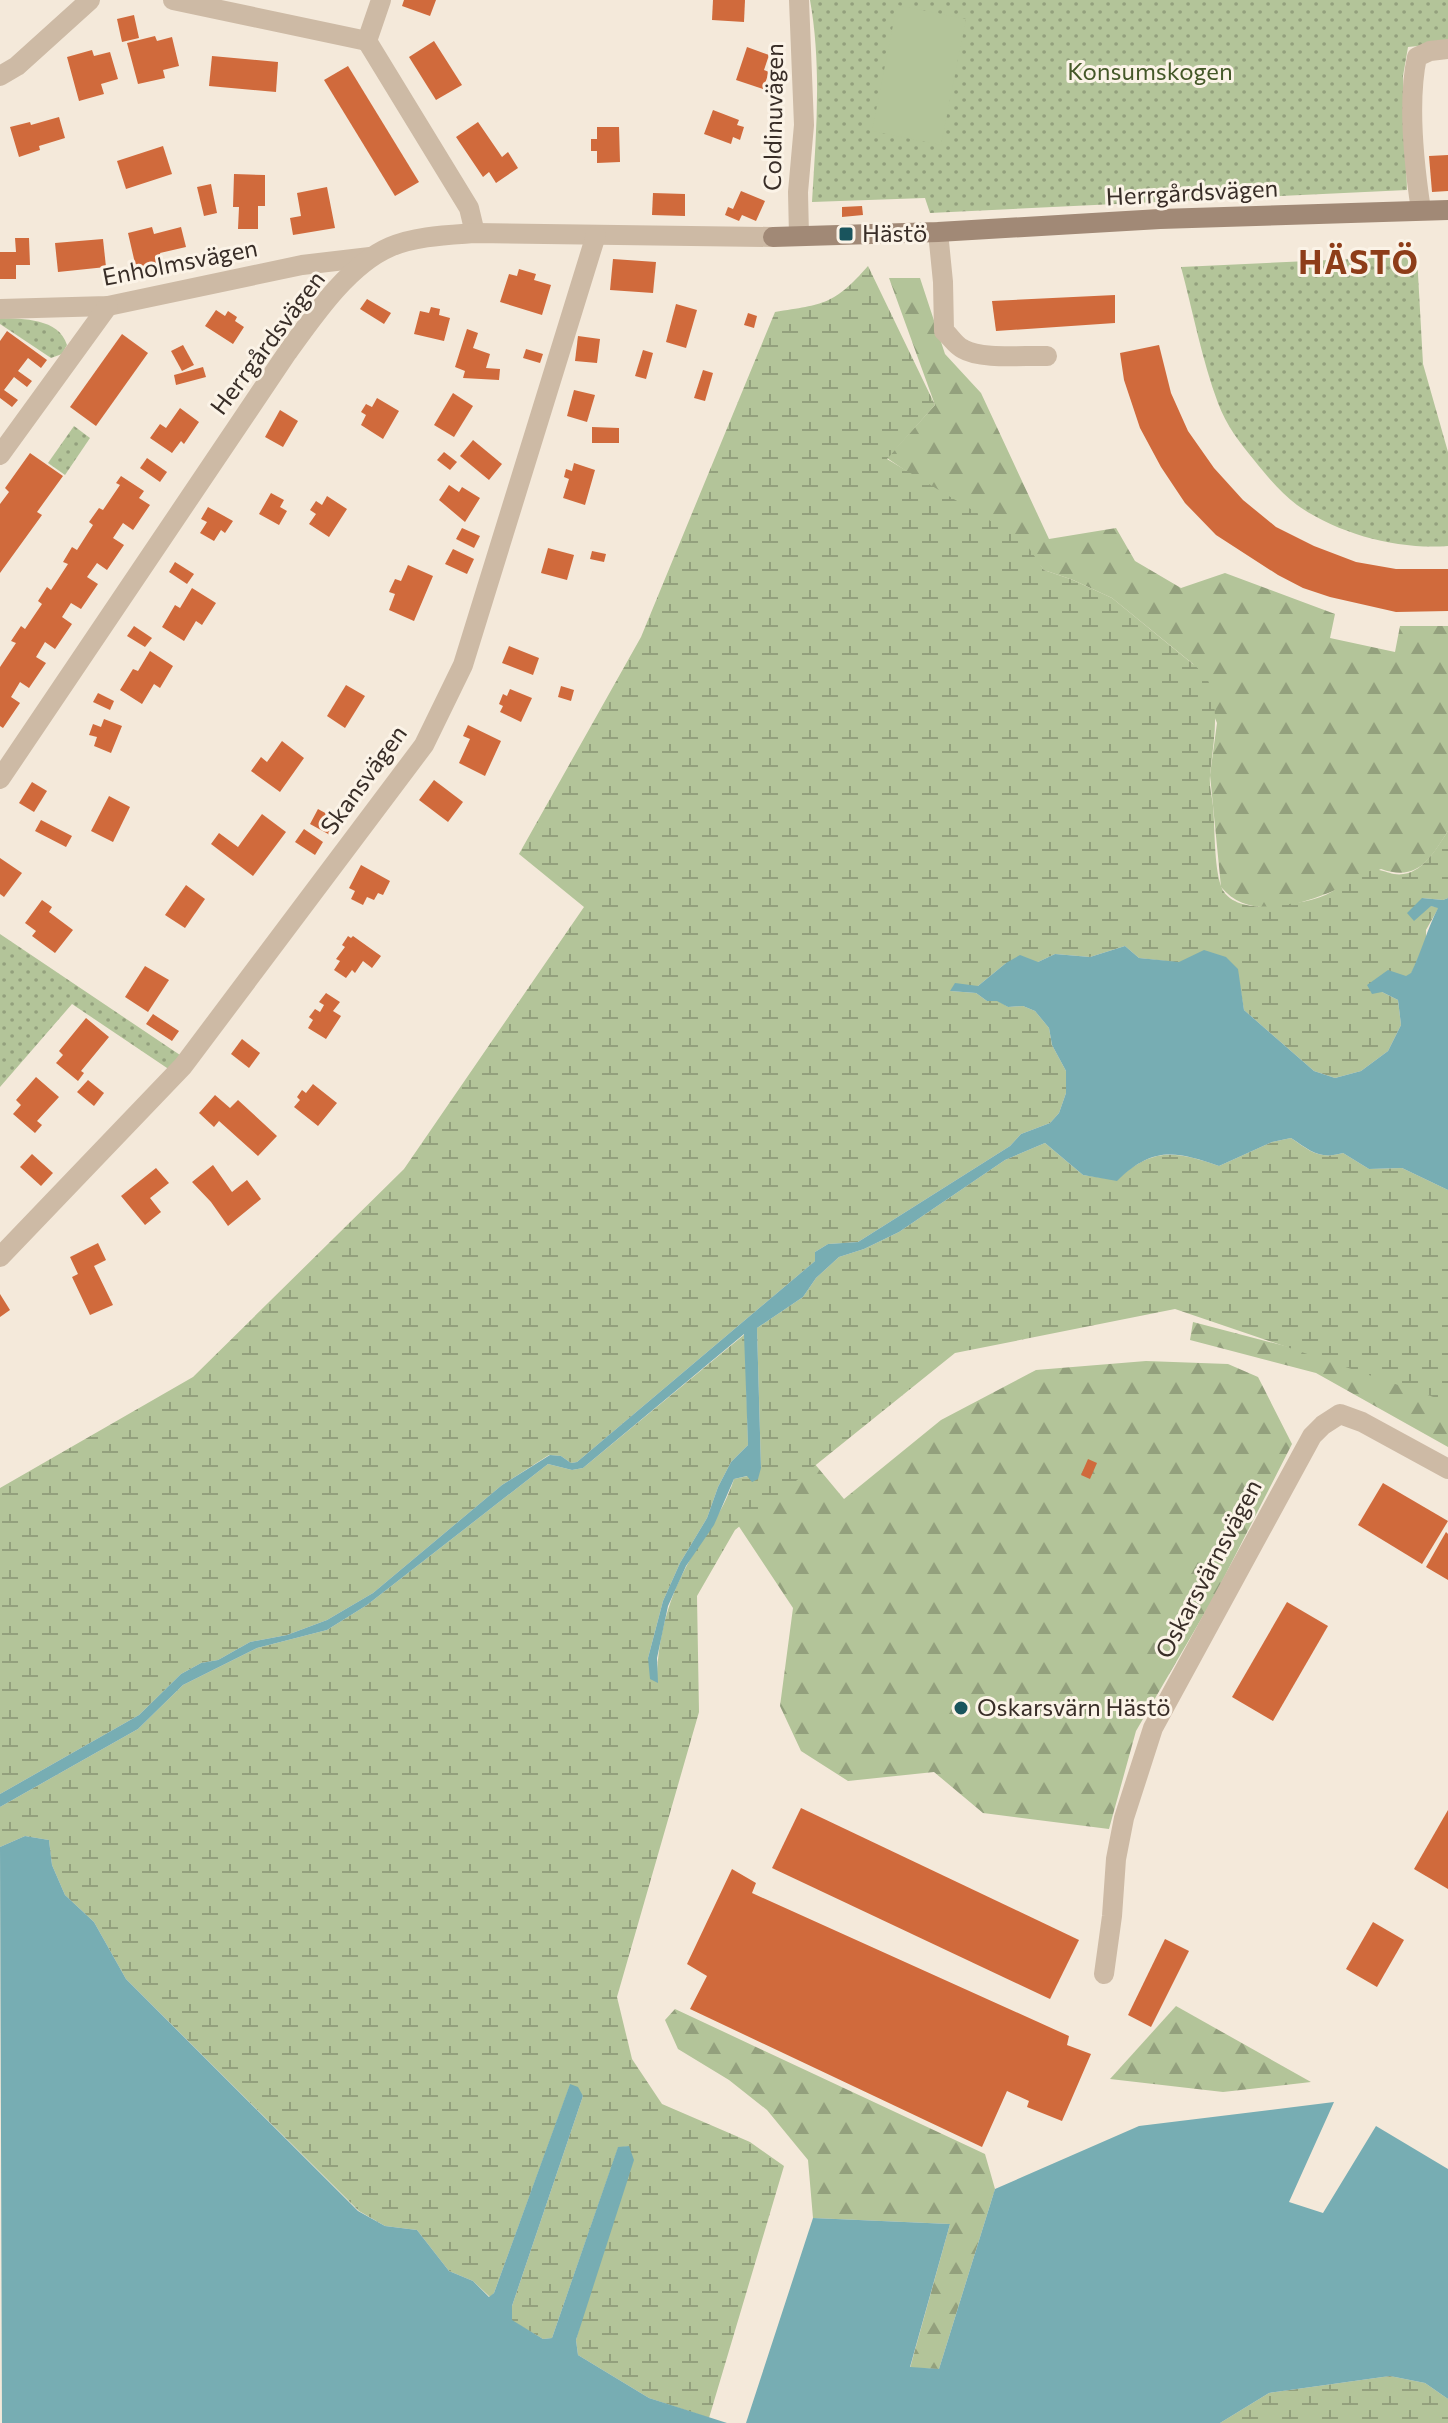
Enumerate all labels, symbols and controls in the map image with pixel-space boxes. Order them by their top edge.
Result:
street label: Coldinuvägen [757,43,788,191]
park label: Konsumskogen [1067,56,1233,85]
street label: Herrgårdsvägen [1105,173,1279,210]
place label: Hästö [862,218,927,247]
marker: Hästö [837,225,855,243]
street label: Enholmsvägen [100,232,260,291]
district label: HÄSTÖ [1298,241,1420,281]
street label: Herrgårdsvägen [203,264,330,420]
street label: Skansvägen [314,719,412,839]
street label: Oskarsvärnsvägen [1148,1474,1267,1663]
place label: Oskarsvärn Hästö [977,1692,1171,1721]
marker: Oskarsvärn Hästö [952,1699,970,1717]

